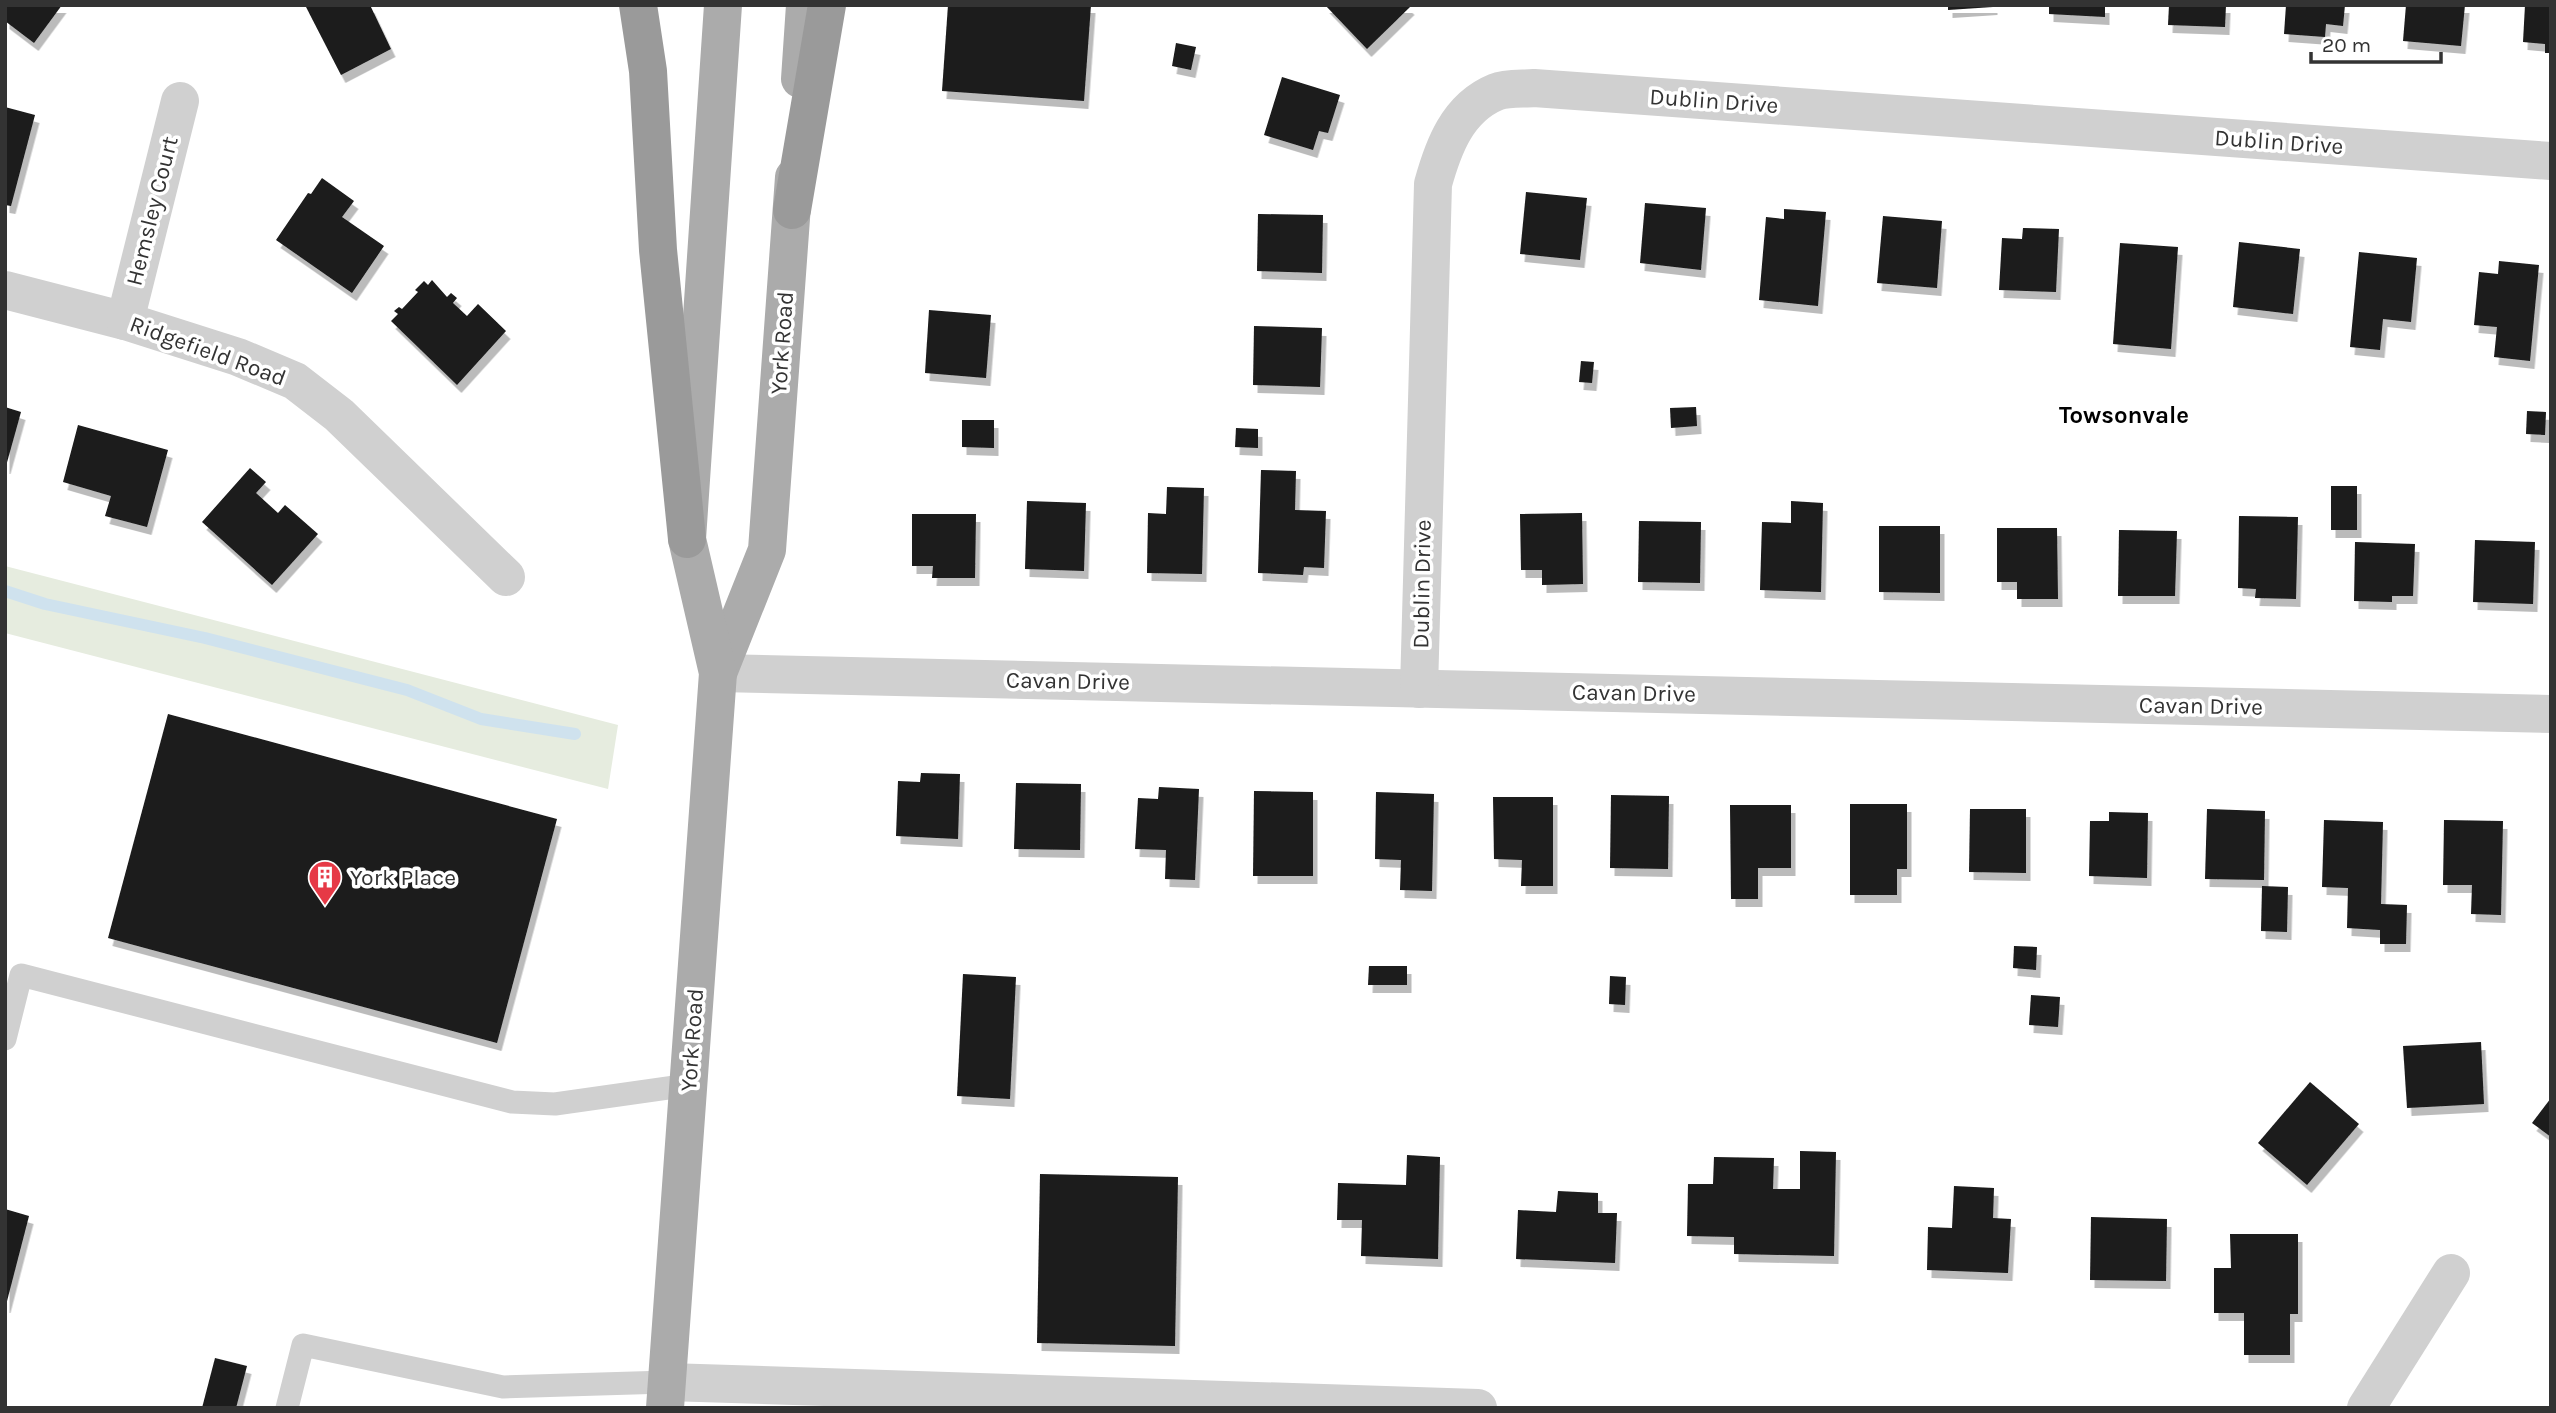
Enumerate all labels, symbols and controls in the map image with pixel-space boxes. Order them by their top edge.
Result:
scale bar [2311,21,2440,65]
text: 20 m [2322,33,2371,57]
street label: Dublin Drive [1649,83,1779,119]
street label: Dublin Drive [2214,124,2344,160]
street label: Hemsley Court [120,133,184,288]
street label: York Road [765,290,799,396]
street label: Ridgefield Road [126,310,290,392]
district label: Towsonvale [2059,401,2189,429]
street label: Dublin Drive [1407,519,1437,649]
street label: Cavan Drive [1006,666,1130,696]
street label: Cavan Drive [1572,678,1696,708]
street label: Cavan Drive [2139,691,2263,721]
building icon: York Place [306,858,344,907]
place label: York Place [350,864,456,891]
street label: York Road [675,987,709,1093]

